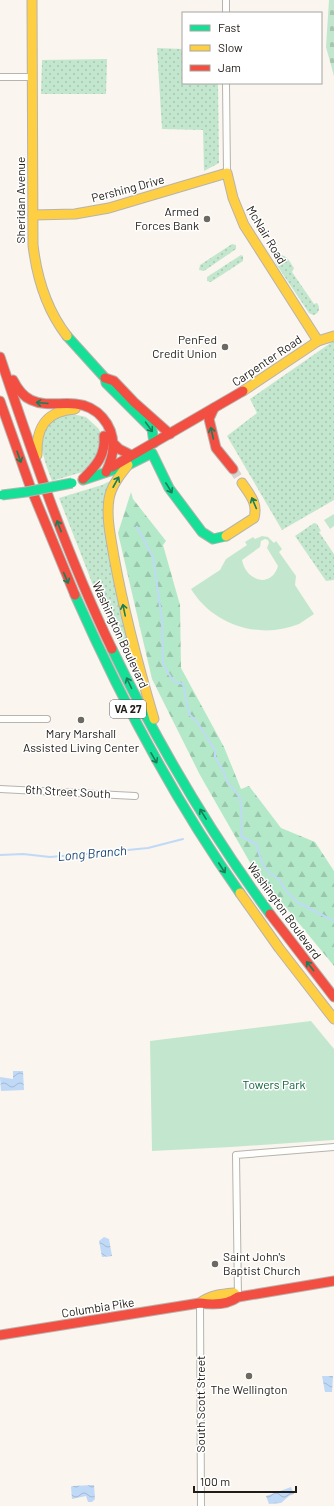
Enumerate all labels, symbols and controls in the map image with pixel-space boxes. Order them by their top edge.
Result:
legend [182,12,322,84]
text: Fast [218,20,241,34]
text: Slow [218,40,243,54]
text: Jam [218,60,241,74]
street label: Sheridan Avenue [13,157,27,243]
street label: Pershing Drive [90,172,166,204]
street label: McNair Road [244,203,290,266]
place label: Armed Forces Bank [135,204,199,232]
marker: Armed Forces Bank [202,214,212,224]
place label: PenFed Credit Union [152,332,217,360]
street label: Carpenter Road [229,332,304,389]
marker: PenFed Credit Union [220,342,230,352]
one-way arrow [36,399,49,406]
one-way arrow [144,422,153,433]
one-way arrow [208,427,216,440]
one-way arrow [16,451,24,463]
one-way arrow [113,477,120,489]
one-way arrow [166,482,174,494]
one-way arrow [249,498,257,510]
one-way arrow [54,520,62,532]
one-way arrow [63,572,70,584]
street label: Washington Boulevard [90,579,152,690]
one-way arrow [120,603,128,616]
one-way arrow [125,677,132,689]
road number: VA 27 [110,700,146,718]
marker: Mary Marshall Assisted Living Center [76,715,86,725]
place label: Mary Marshall Assisted Living Center [23,726,140,754]
one-way arrow [151,751,159,763]
street label: 6th Street South [25,782,111,800]
one-way arrow [199,809,207,820]
water label: Long Branch [57,842,127,864]
street label: Washington Boulevard [245,859,325,961]
one-way arrow [218,863,227,874]
one-way arrow [305,961,314,972]
park label: Towers Park [242,1077,306,1091]
place label: Saint John's Baptist Church [223,1249,300,1277]
marker: Saint John's Baptist Church [210,1259,220,1269]
street label: Columbia Pike [60,1294,135,1320]
street label: South Scott Street [193,1356,207,1452]
marker: The Wellington [244,1371,254,1381]
place label: The Wellington [210,1382,288,1396]
scale bar [194,1468,296,1494]
text: 100 m [200,1474,230,1488]

